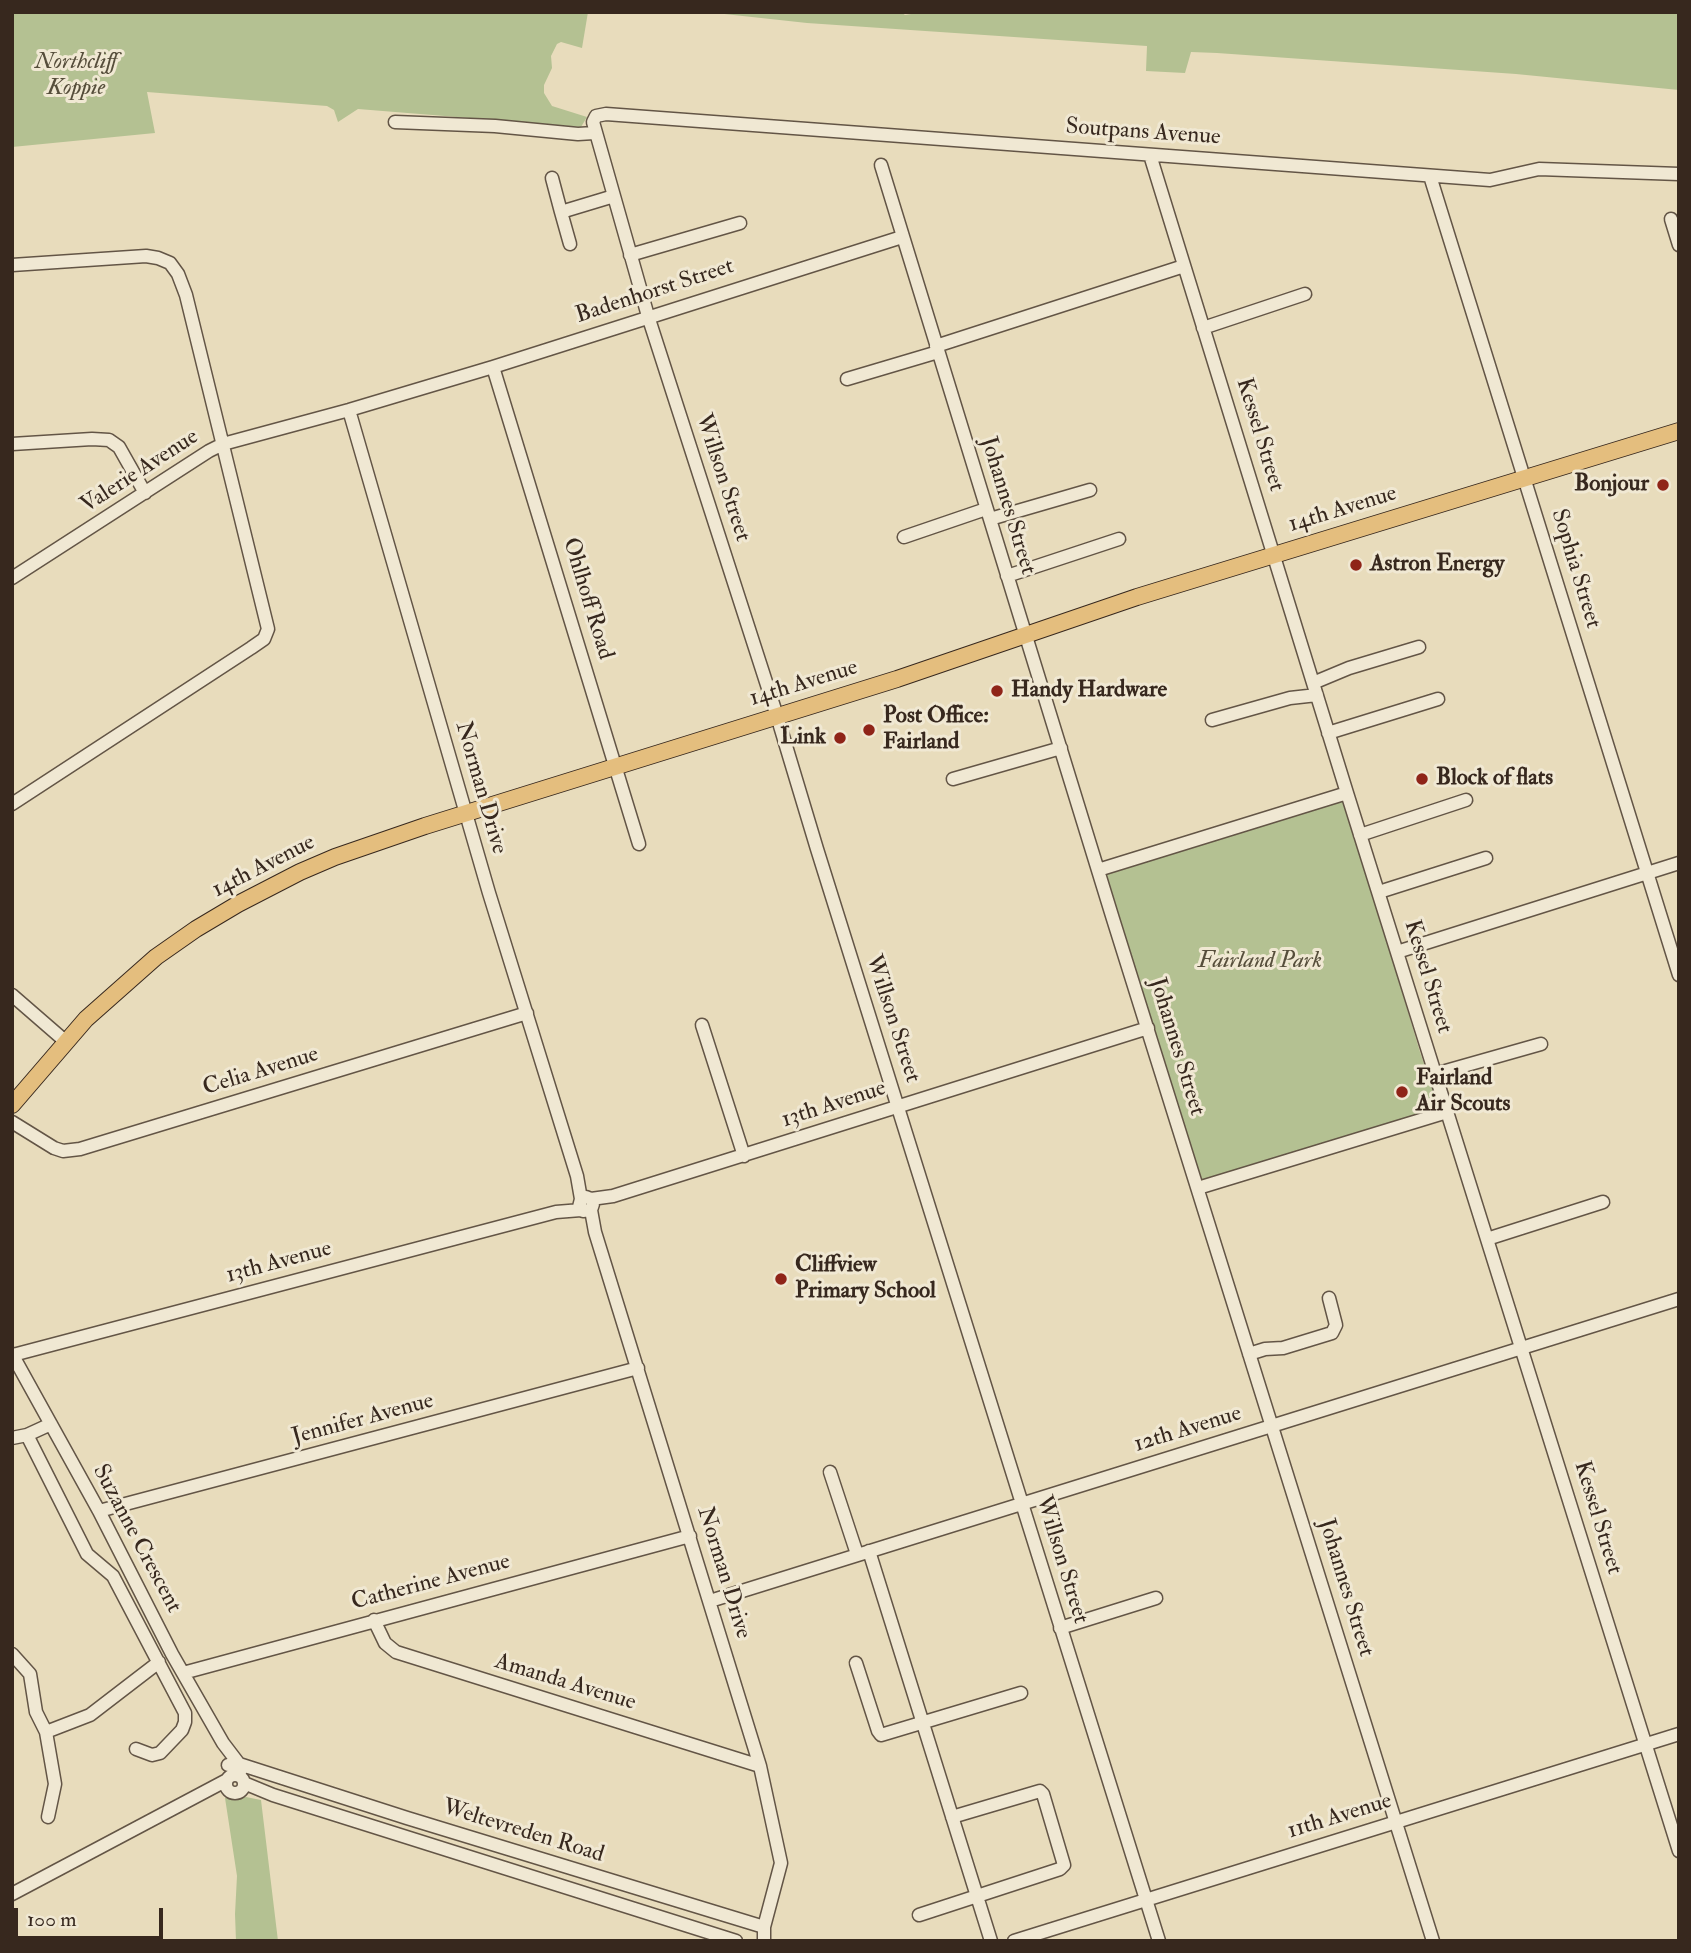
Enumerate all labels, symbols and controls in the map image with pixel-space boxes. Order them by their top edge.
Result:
park label: Northcliff Koppie [35,49,117,103]
street label: Soutpans Avenue [1065,114,1221,152]
street label: Badenhorst Street [572,253,738,331]
street label: Kessel Street [1229,375,1289,495]
street label: Willson Street [688,411,756,545]
street label: Valerie Avenue [76,424,204,520]
street label: Johannes Street [973,434,1041,578]
place label: Bonjour [1574,471,1649,499]
marker: Bonjour [1655,477,1671,493]
street label: 14th Avenue [1286,480,1400,540]
street label: Sophia Street [1544,506,1606,632]
street label: Ohlhoff Road [555,535,619,663]
place label: Astron Energy [1370,551,1504,579]
marker: Astron Energy [1348,557,1364,573]
street label: 14th Avenue [747,654,861,714]
place label: Handy Hardware [1011,677,1167,705]
marker: Handy Hardware [989,683,1005,699]
place label: Post Office: Fairland [883,703,989,757]
street label: Norman Drive [448,719,512,857]
marker: Post Office: Fairland [861,722,877,738]
place label: Link [780,724,826,752]
marker: Link [832,730,848,746]
place label: Block of flats [1436,765,1553,793]
marker: Block of flats [1414,771,1430,787]
street label: 14th Avenue [208,829,320,905]
street label: Kessel Street [1397,917,1457,1037]
park label: Fairland Park [1198,948,1322,976]
street label: Willson Street [858,952,926,1086]
street label: Johannes Street [1142,975,1210,1119]
street label: Celia Avenue [200,1041,322,1103]
place label: Fairland Air Scouts [1416,1065,1510,1119]
street label: 13th Avenue [778,1075,890,1135]
marker: Fairland Air Scouts [1394,1084,1410,1100]
street label: 13th Avenue [223,1236,335,1290]
place label: Cliffview Primary School [795,1252,936,1306]
marker: Cliffview Primary School [773,1271,789,1287]
street label: Jennifer Avenue [289,1388,437,1452]
street label: 12th Avenue [1131,1401,1245,1459]
street label: Kessel Street [1567,1458,1627,1578]
street label: Suzanne Crescent [85,1460,187,1618]
street label: Willson Street [1028,1493,1094,1627]
street label: Norman Drive [690,1504,756,1642]
street label: Johannes Street [1311,1516,1379,1660]
street label: Catherine Avenue [349,1549,513,1617]
street label: Amanda Avenue [491,1648,639,1718]
street label: 11th Avenue [1285,1788,1395,1846]
street label: Weltevreden Road [439,1794,607,1870]
scale bar [18,1894,166,1938]
text: 100 m [27,1906,77,1933]

